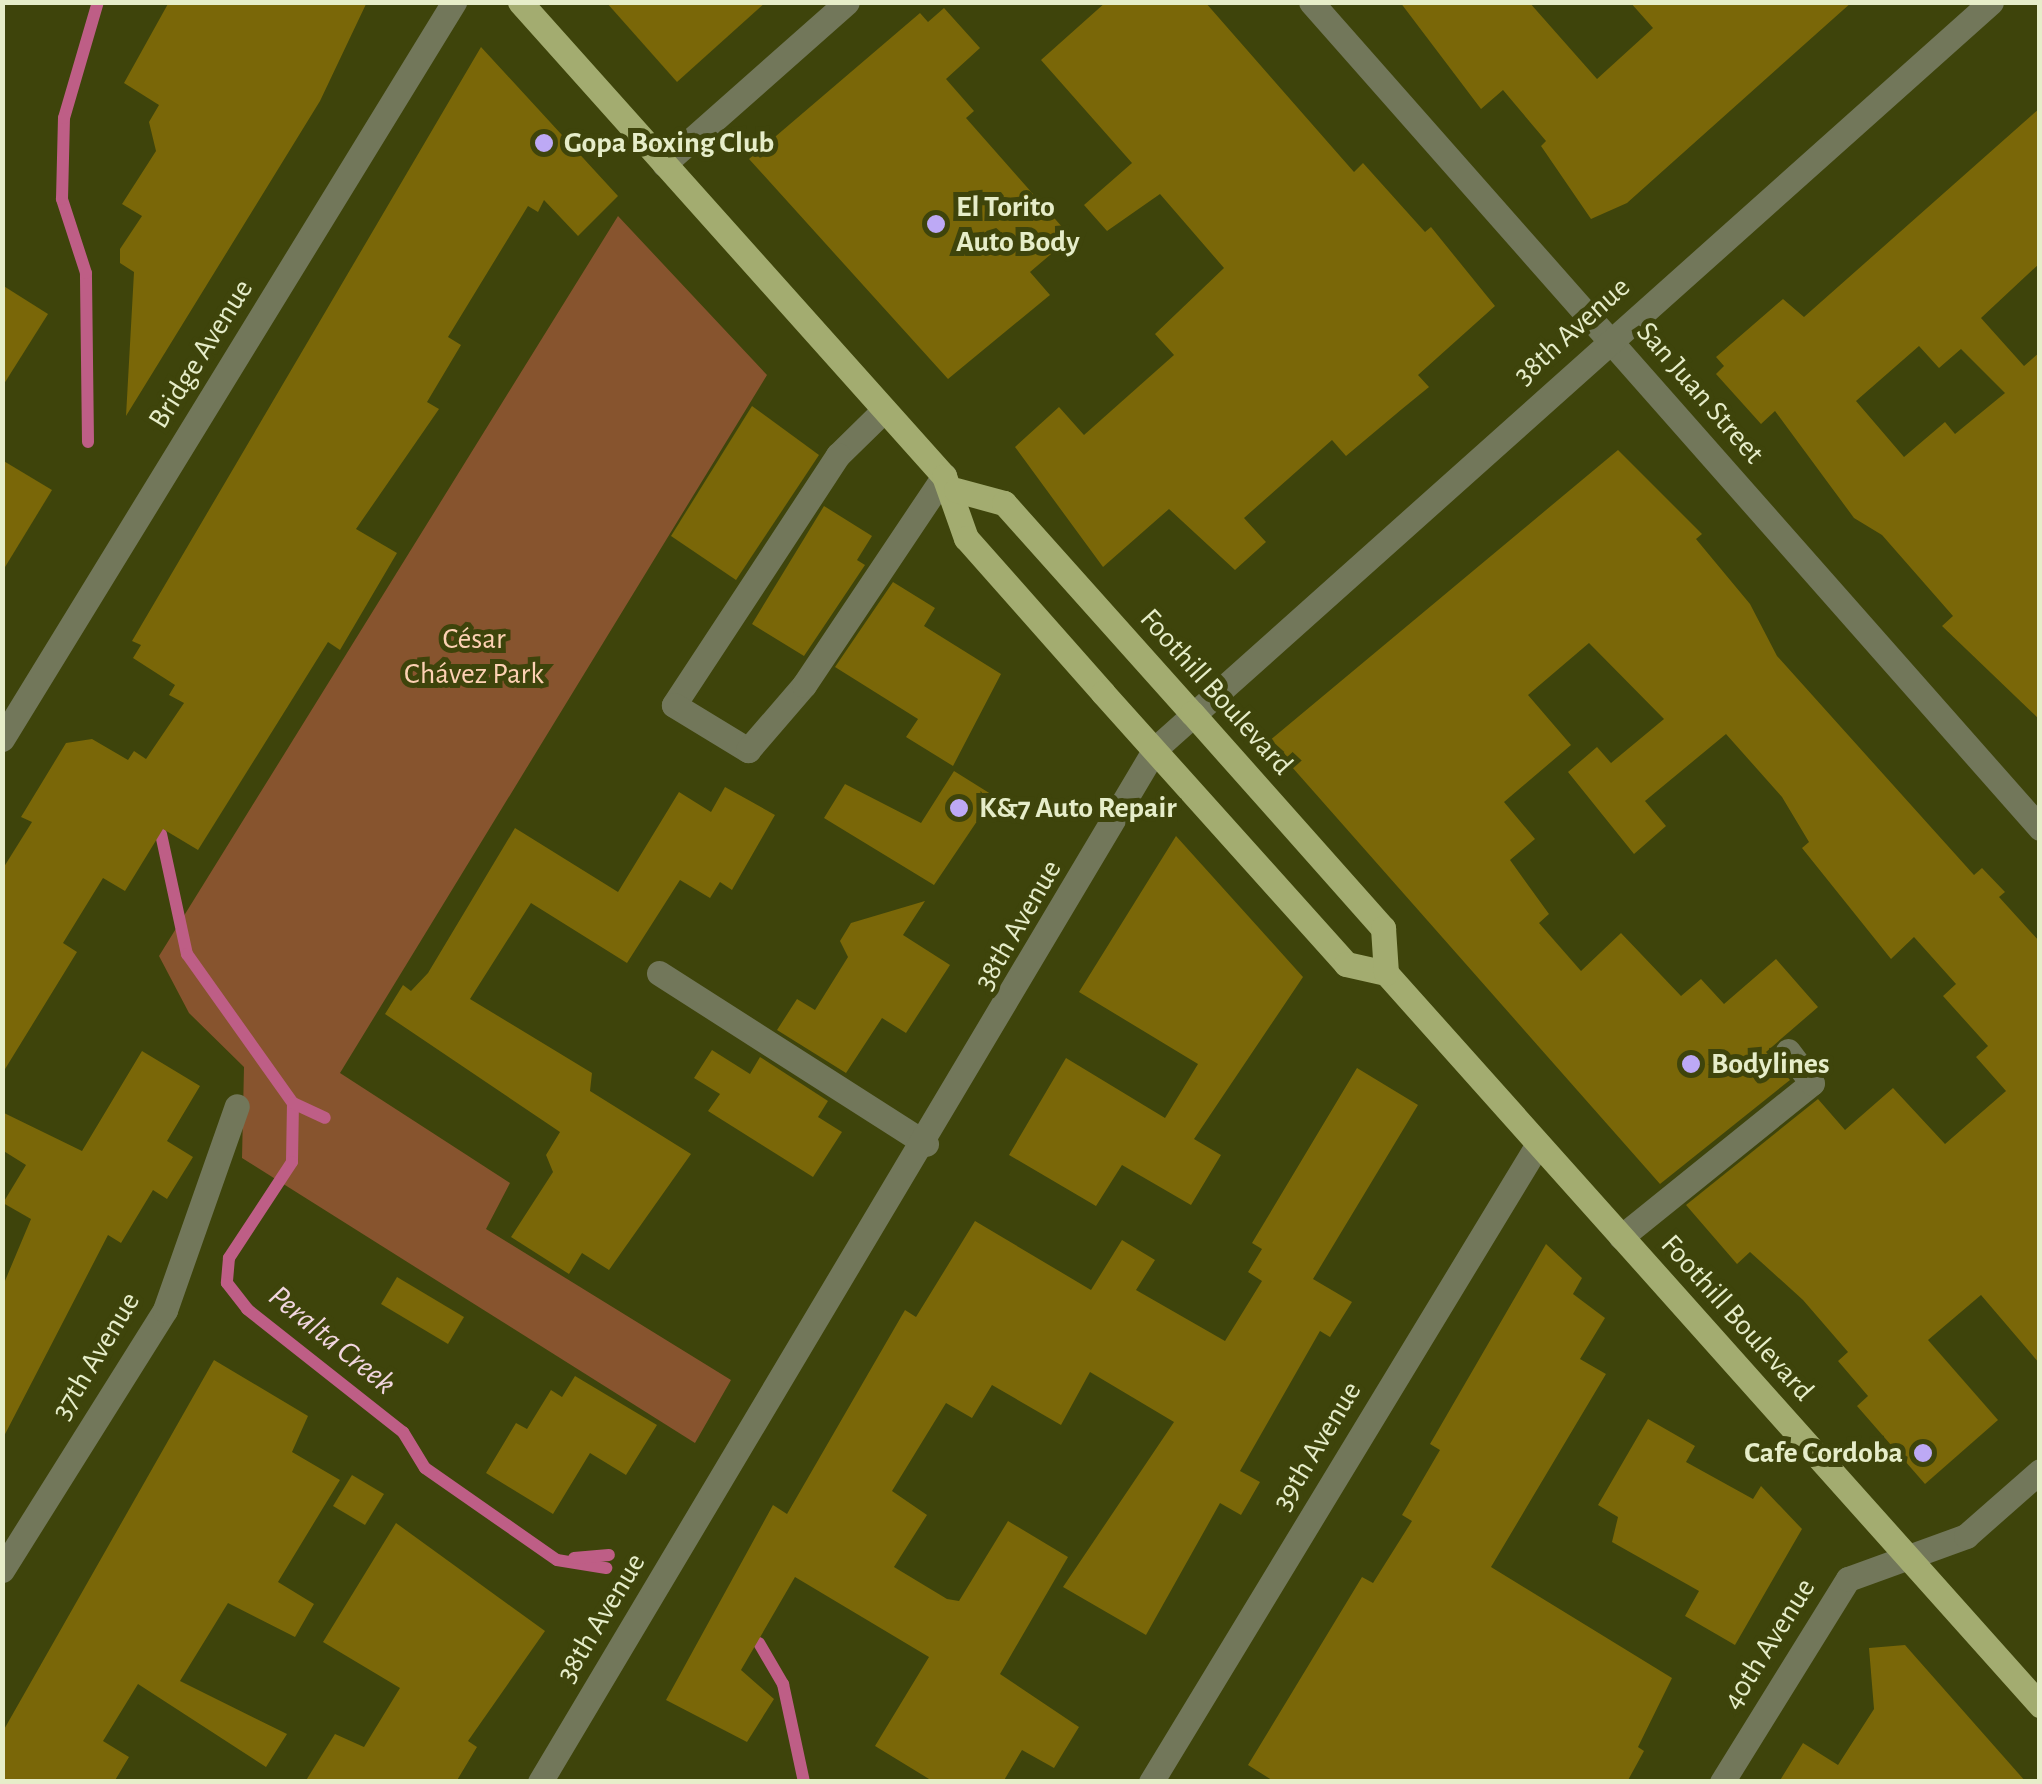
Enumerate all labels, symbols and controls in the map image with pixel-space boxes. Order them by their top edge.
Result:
place label: Gopa Boxing Club [564,125,774,161]
marker: Gopa Boxing Club [533,132,555,154]
place label: El Torito Auto Body [956,189,1080,260]
marker: El Torito Auto Body [925,213,947,235]
street label: 38th Avenue [1506,269,1638,393]
street label: Bridge Avenue [141,273,261,435]
street label: San Juan Street [1629,315,1771,471]
street label: Foothill Boulevard [1132,601,1300,783]
park label: César Chávez Park [404,621,544,692]
place label: K&7 Auto Repair [979,790,1177,826]
marker: K&7 Auto Repair [948,797,970,819]
street label: 38th Avenue [966,854,1070,996]
place label: Bodylines [1711,1046,1829,1082]
marker: Bodylines [1680,1053,1702,1075]
street label: Foothill Boulevard [1653,1227,1821,1409]
water label: Peralta Creek [261,1277,403,1403]
street label: 37th Avenue [44,1286,148,1426]
street label: 39th Avenue [1264,1375,1370,1517]
place label: Cafe Cordoba [1744,1435,1903,1471]
marker: Cafe Cordoba [1912,1442,1934,1464]
street label: 38th Avenue [548,1547,654,1689]
street label: 40th Avenue [1715,1572,1823,1716]

